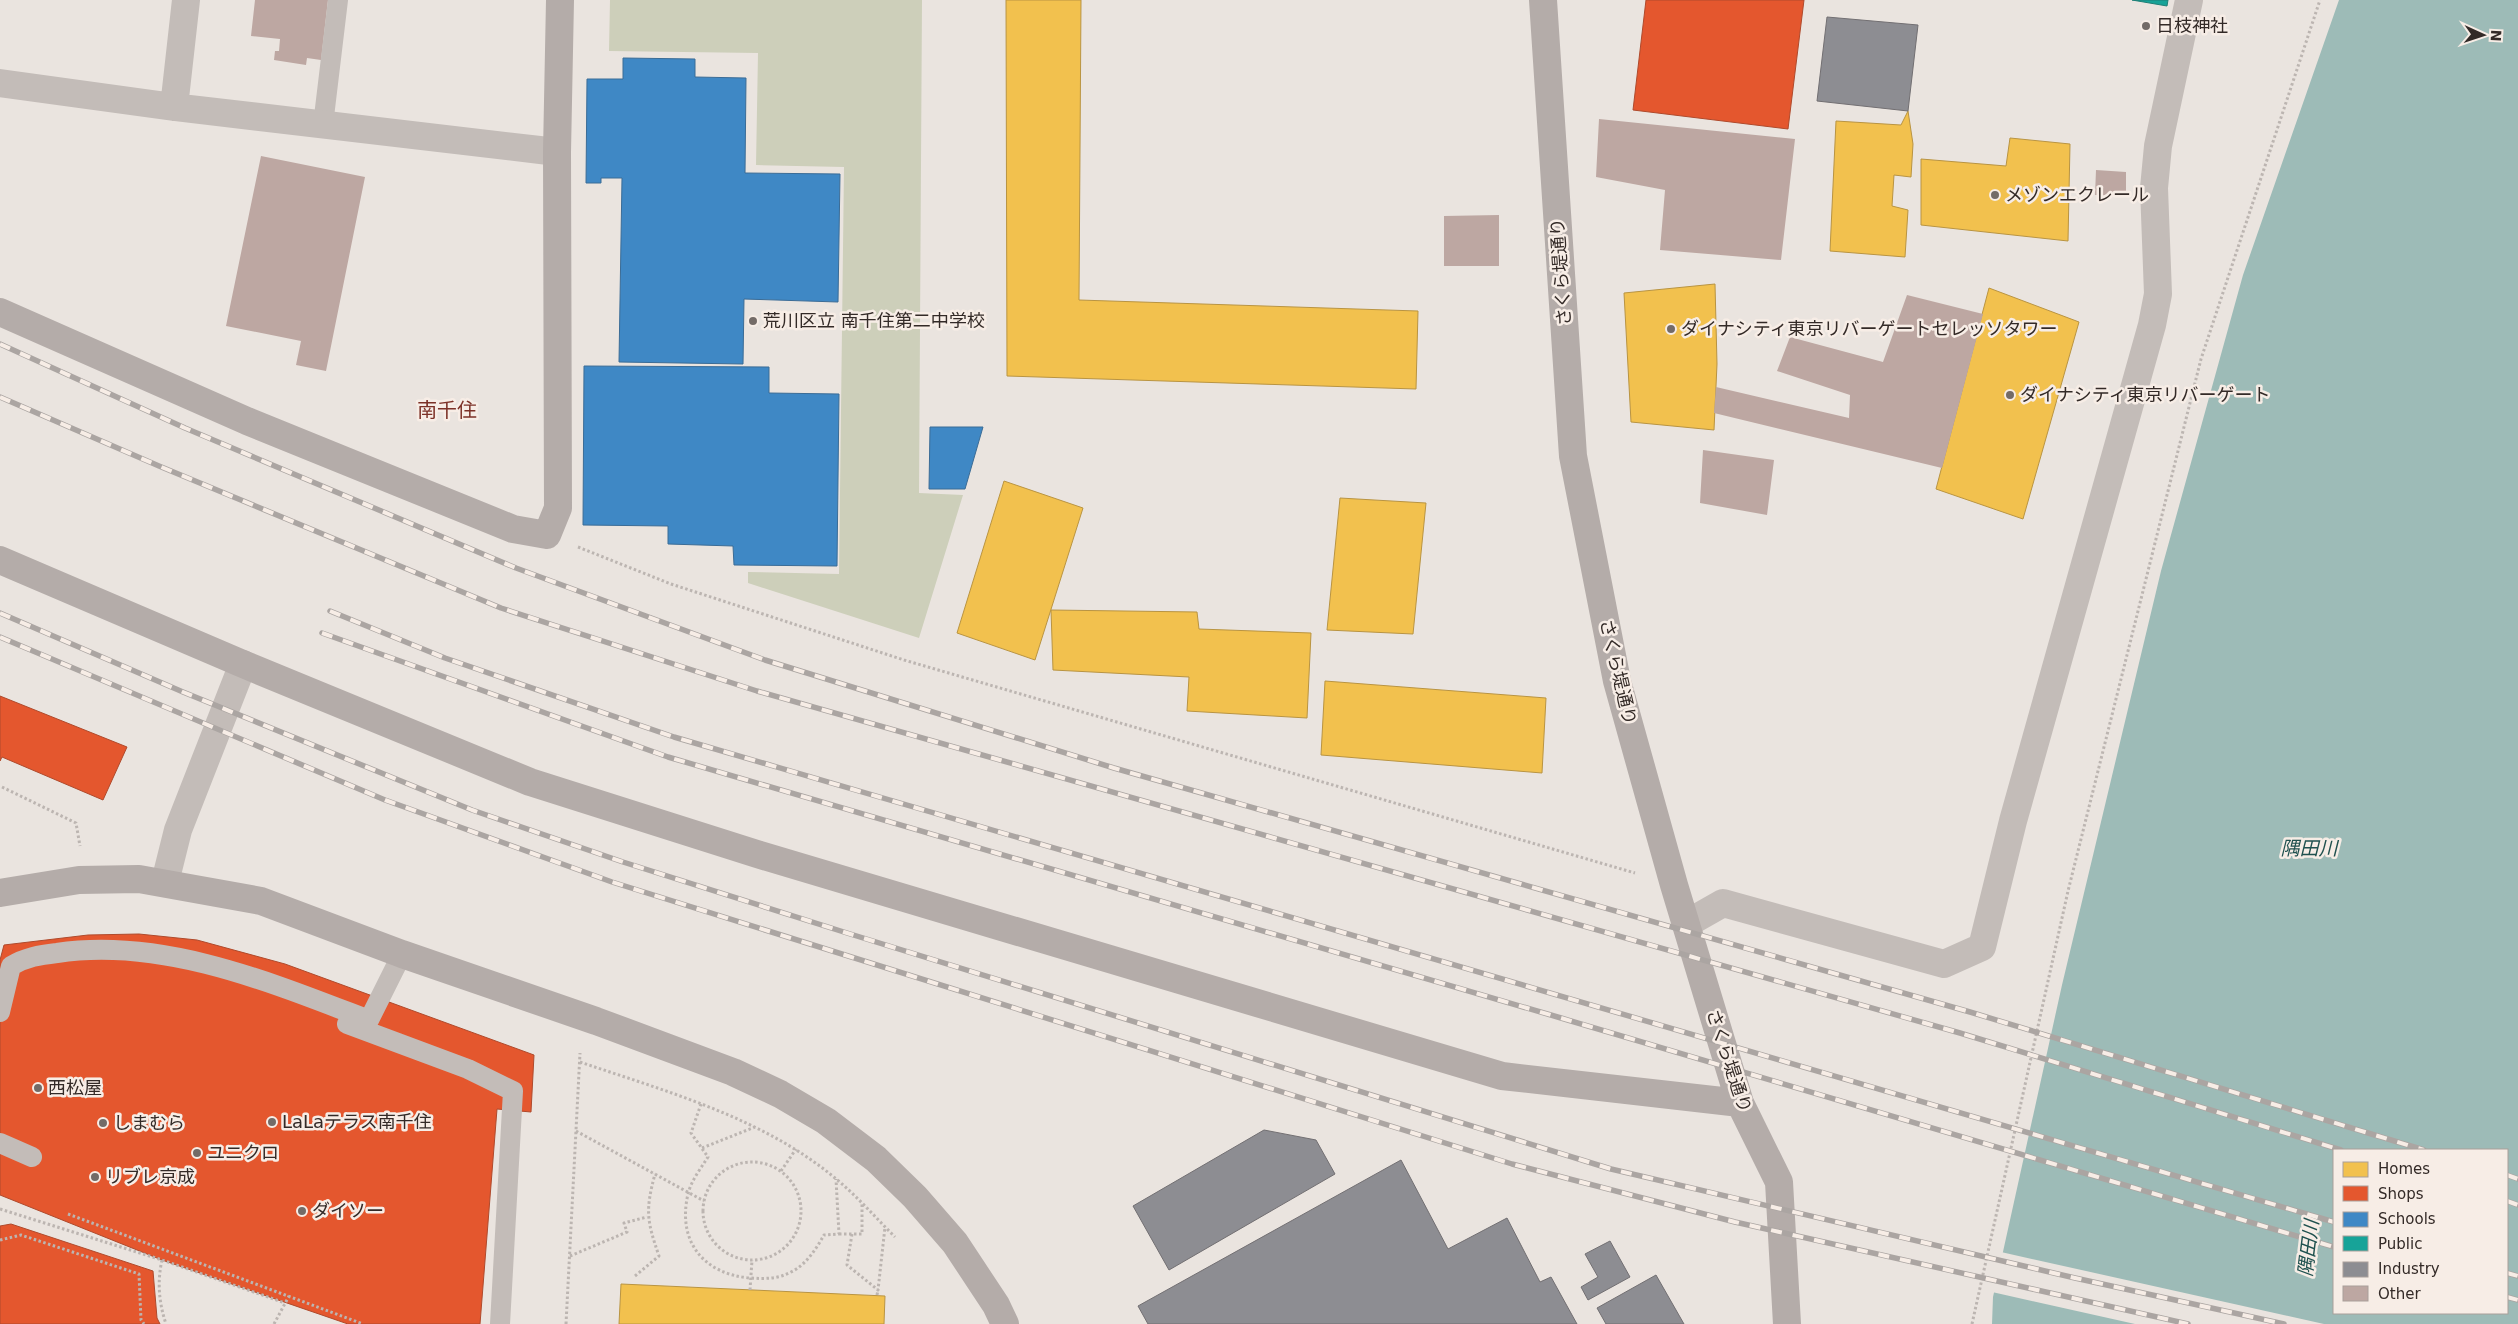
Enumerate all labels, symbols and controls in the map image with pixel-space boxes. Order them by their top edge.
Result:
north arrow [2458,10,2508,60]
place label: 日枝神社 [2156,15,2228,36]
marker: 日枝神社 [2140,20,2152,32]
text: N [2488,29,2504,42]
place label: メゾンエクレール [2005,184,2149,205]
marker: メゾンエクレール [1989,189,2001,201]
street label: さくら堤通り [1546,217,1575,327]
place label: 荒川区立 南千住第二中学校 [763,310,985,331]
marker: 荒川区立 南千住第二中学校 [747,315,759,327]
place label: ダイナシティ東京リバーゲートセレッソタワー [1681,318,2058,339]
marker: ダイナシティ東京リバーゲートセレッソタワー [1665,323,1677,335]
place label: ダイナシティ東京リバーゲート [2020,384,2271,405]
marker: ダイナシティ東京リバーゲート [2004,389,2016,401]
district label: 南千住 [417,398,477,422]
street label: さくら堤通り [1596,617,1641,727]
water label: 隅田川 [2280,837,2339,859]
street label: さくら堤通り [1703,1006,1756,1115]
place label: 西松屋 [48,1077,102,1098]
marker: 西松屋 [32,1082,44,1094]
place label: LaLaテラス南千住 [282,1111,432,1132]
place label: しまむら [113,1112,185,1133]
marker: LaLaテラス南千住 [266,1116,278,1128]
marker: しまむら [97,1117,109,1129]
place label: ユニクロ [207,1142,279,1163]
marker: ユニクロ [191,1147,203,1159]
legend [2333,1149,2508,1314]
text: Homes [2378,1160,2430,1178]
place label: リブレ京成 [105,1166,195,1187]
marker: リブレ京成 [89,1171,101,1183]
text: Shops [2378,1185,2424,1203]
place label: ダイソー [312,1200,384,1221]
marker: ダイソー [296,1205,308,1217]
text: Schools [2378,1210,2436,1228]
water label: 隅田川 [2294,1216,2323,1278]
text: Public [2378,1235,2422,1253]
text: Industry [2378,1260,2440,1278]
text: Other [2378,1285,2421,1303]

